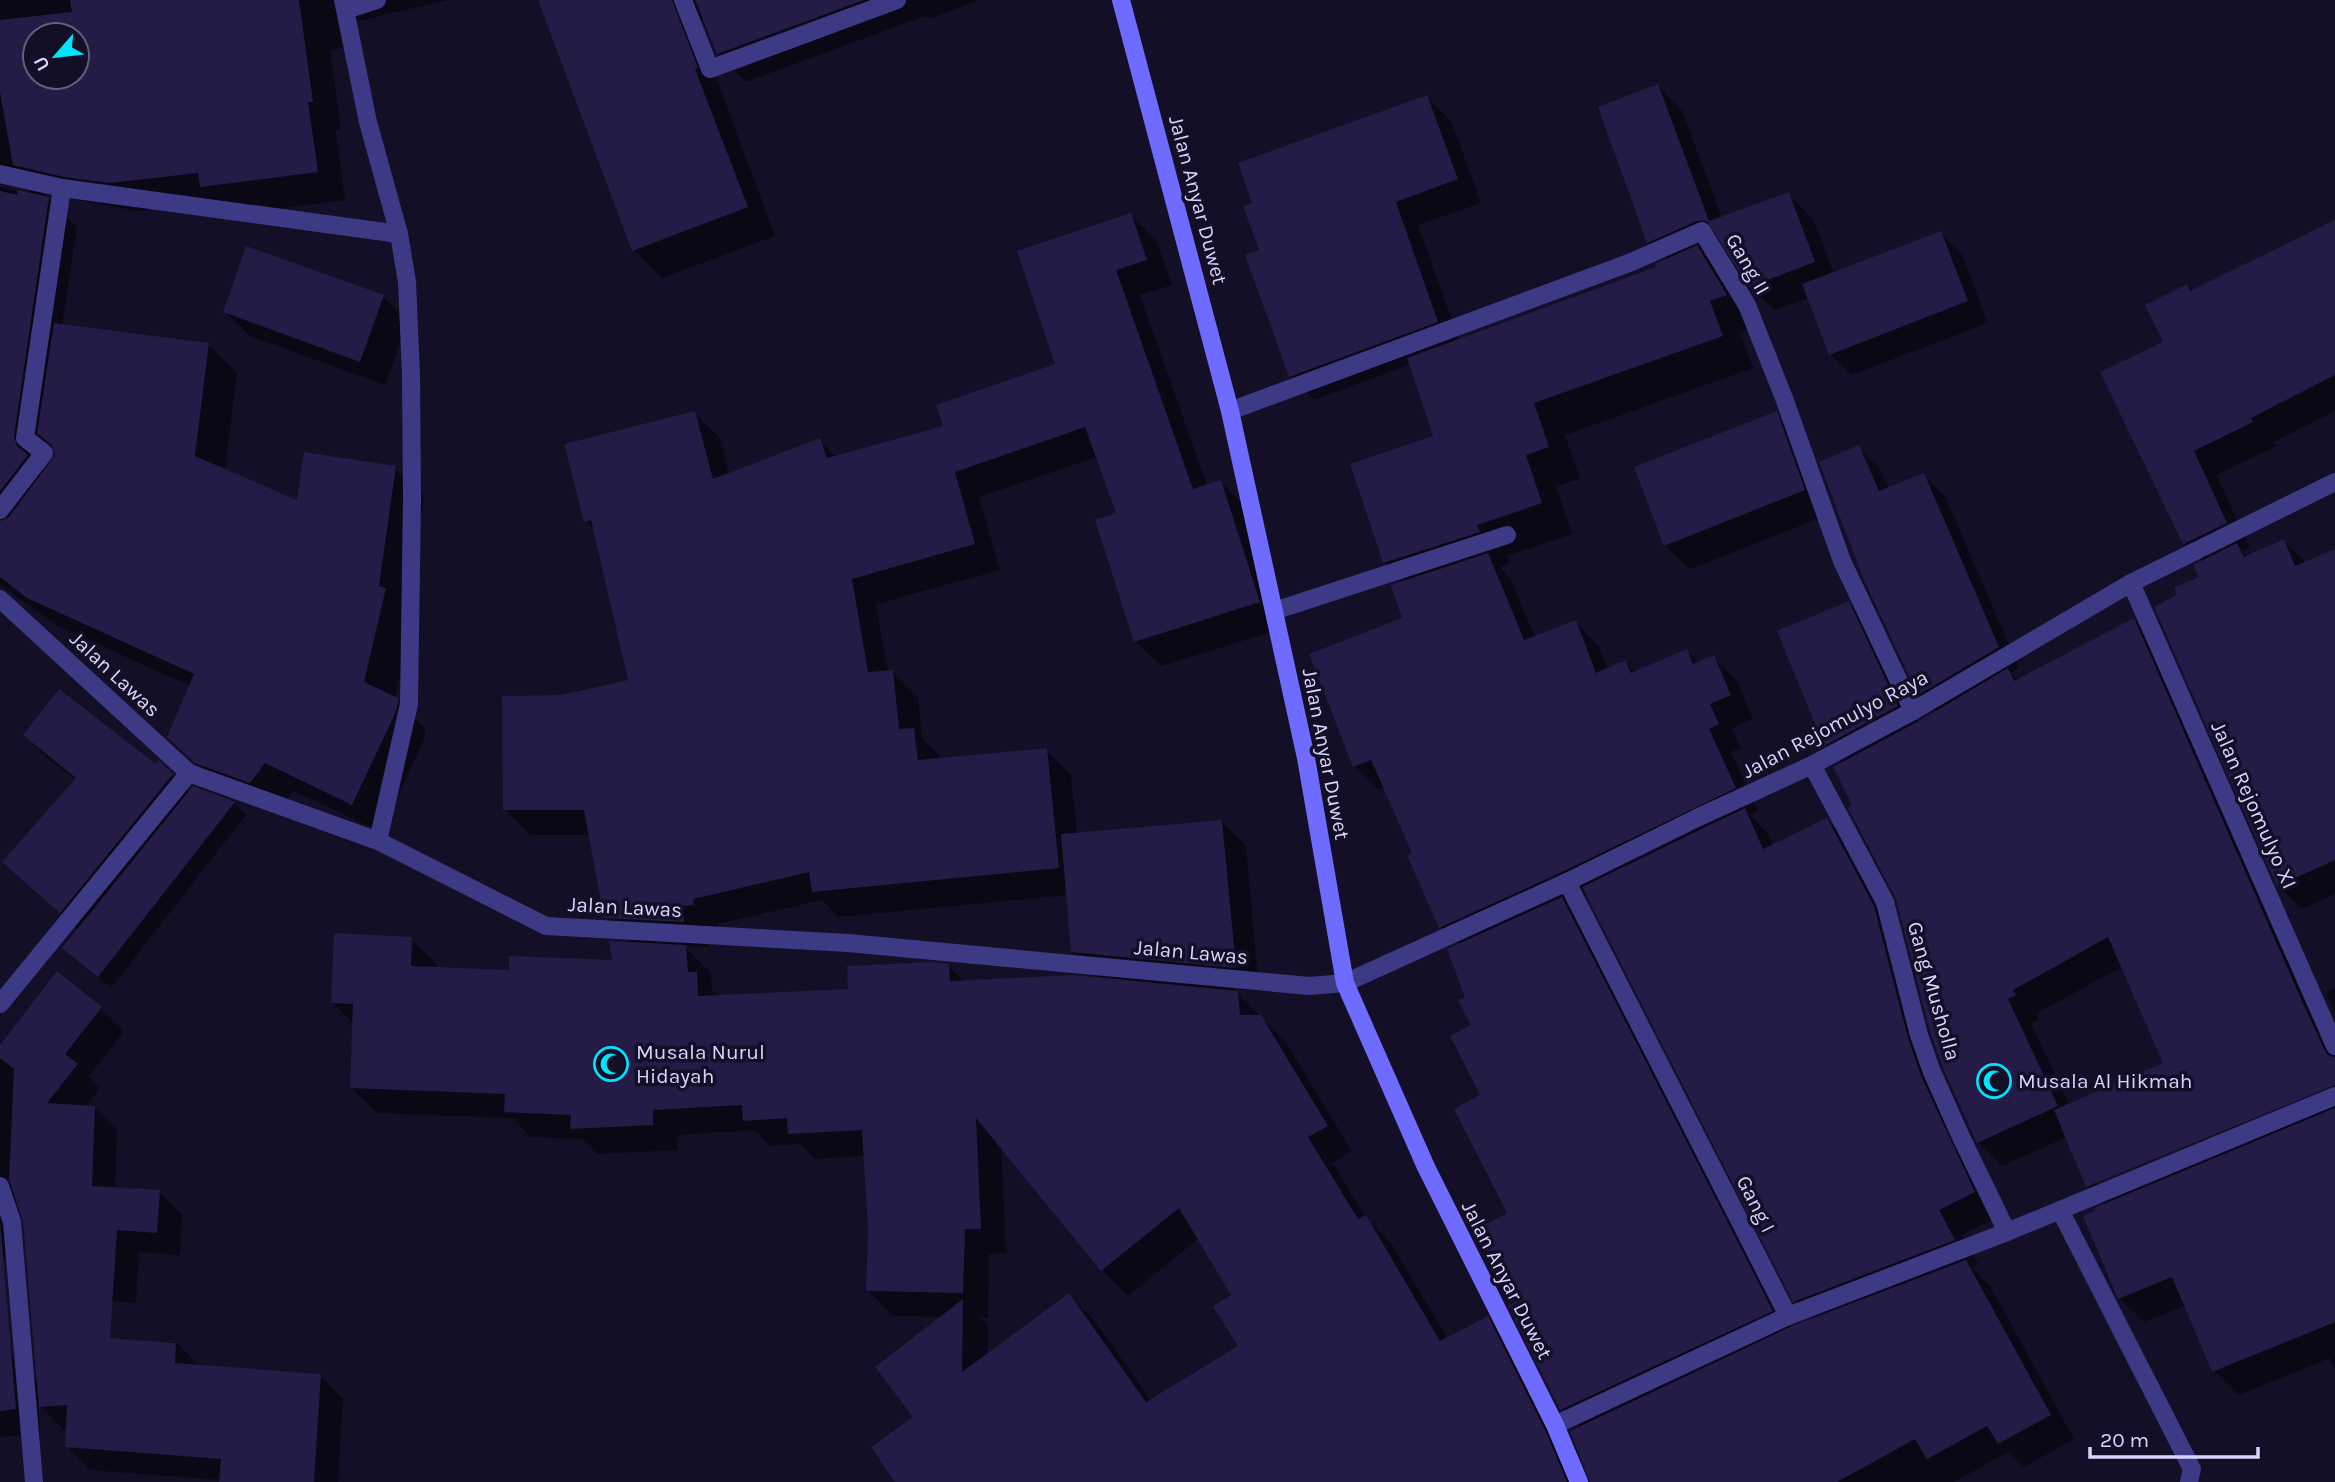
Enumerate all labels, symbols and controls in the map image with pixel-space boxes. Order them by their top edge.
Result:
north arrow [21,21,91,91]
text: U [29,53,55,74]
street label: Jalan Anyar Duwet [1164,113,1232,287]
street label: Gang II [1721,229,1775,299]
street label: Jalan Lawas [65,626,165,722]
street label: Jalan Rejomulyo Raya [1738,665,1932,783]
street label: Jalan Anyar Duwet [1298,666,1354,842]
street label: Jalan Rejomulyo XI [2206,718,2302,892]
street label: Jalan Lawas [567,892,683,922]
street label: Gang Musholla [1903,919,1965,1063]
street label: Jalan Lawas [1133,935,1249,969]
place label: Musala Nurul Hidayah [636,1040,765,1088]
mosque icon: Musala Nurul Hidayah [592,1045,630,1083]
mosque icon: Musala Al Hikmah [1975,1062,2013,1100]
place label: Musala Al Hikmah [2018,1069,2192,1093]
street label: Gang I [1732,1172,1780,1236]
street label: Jalan Anyar Duwet [1457,1197,1557,1363]
scale bar [2090,1416,2258,1460]
text: 20 m [2100,1428,2149,1452]

